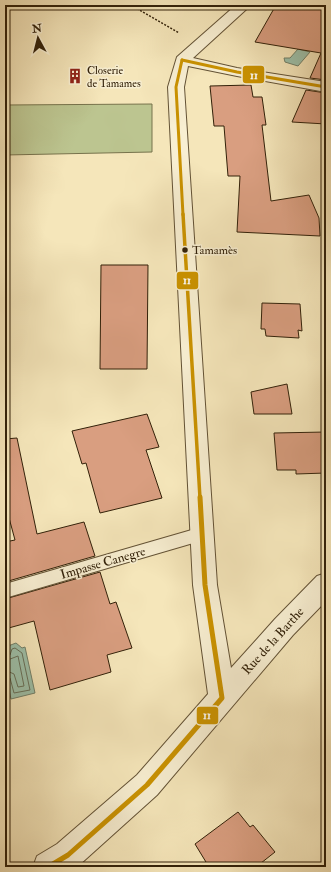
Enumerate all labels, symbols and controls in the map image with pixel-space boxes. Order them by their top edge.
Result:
north arrow [18,18,58,58]
text: N [30,21,44,36]
place label: Closerie de Tamames [87,64,141,90]
line badge: 11 [242,65,265,84]
building icon: Closerie de Tamames [66,67,84,85]
text: 11 [250,69,258,82]
place label: Tamamès [192,243,237,258]
marker: Tamamès [180,245,190,255]
line badge: 11 [176,271,199,290]
text: 11 [183,274,191,287]
street label: Impasse Canegre [59,543,148,584]
street label: Rue de la Barthe [239,604,308,678]
line badge: 11 [196,706,219,725]
text: 11 [203,709,211,722]

